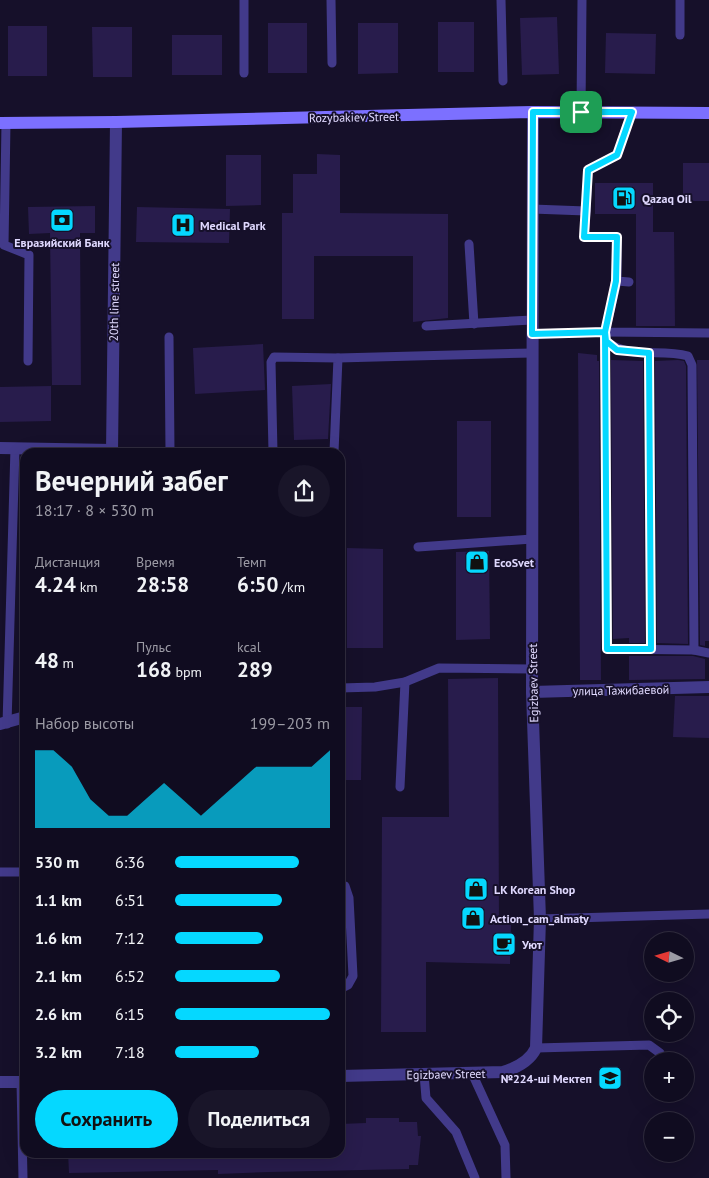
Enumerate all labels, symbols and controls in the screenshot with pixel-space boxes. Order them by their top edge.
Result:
pin [560,91,602,133]
icon: arrive [567,98,595,126]
street label: Rozybakiev Street [309,109,399,125]
fuel station icon: Qazaq Oil [611,185,637,211]
place label: Qazaq Oil [642,191,692,206]
bank icon: Евразийский Банк [49,207,75,233]
hospital icon: Medical Park [170,212,196,238]
place label: Medical Park [200,218,266,233]
place label: Евразийский Банк [14,235,110,250]
street label: 20th line street [106,262,122,342]
text: Вечерний забег [35,462,228,499]
button: share [278,465,330,517]
text: 18:17 · 8 × 530 m [35,500,154,520]
shop icon: EcoSvet [464,549,490,575]
text: Дистанция [35,553,100,571]
text: Время [136,553,175,571]
text: Темп [237,553,267,571]
place label: EcoSvet [494,555,535,570]
text: 4.24 [35,571,76,598]
text: 28:58 [136,571,189,598]
text: 6:50 [237,571,278,598]
text: km [76,578,98,596]
text: /km [278,578,305,596]
text: Пульс [136,638,171,656]
text: kcal [237,638,261,656]
street label: Egizbaev Street [525,643,541,723]
text: 48 [35,647,59,674]
text: m [59,654,74,672]
text: 168 [136,656,172,683]
text: 289 [237,656,273,683]
text: bpm [172,663,202,681]
street label: улица Тажибаевой [573,682,669,698]
text: Набор высоты [35,713,134,733]
text: 199–203 m [250,713,330,733]
text: 530 m [35,852,79,872]
text: 6:36 [115,852,145,872]
shop icon: LK Korean Shop [463,876,489,902]
place label: LK Korean Shop [494,882,576,897]
text: 1.1 km [35,890,82,910]
text: 6:51 [115,890,145,910]
shop icon: Action_cam_almaty [460,905,486,931]
place label: Action_cam_almaty [490,911,589,926]
text: 1.6 km [35,928,82,948]
text: 7:12 [115,928,145,948]
cafe icon: Уют [491,931,517,957]
north arrow [644,932,694,982]
map controls [644,932,694,1162]
place label: Уют [521,937,542,952]
text: 2.1 km [35,966,82,986]
text: 6:52 [115,966,145,986]
button: locate [644,992,694,1042]
text: 2.6 km [35,1004,82,1024]
text: 6:15 [115,1004,145,1024]
text: 3.2 km [35,1042,82,1062]
text: 7:18 [115,1042,145,1062]
button: + [644,1052,694,1102]
school or university icon: №224-ші Мектеп [597,1065,623,1091]
street label: Egizbaev Street [406,1066,486,1082]
place label: №224-ші Мектеп [501,1071,592,1086]
button: Сохранить [35,1090,178,1148]
button: Поделиться [188,1090,330,1148]
button: − [644,1112,694,1162]

